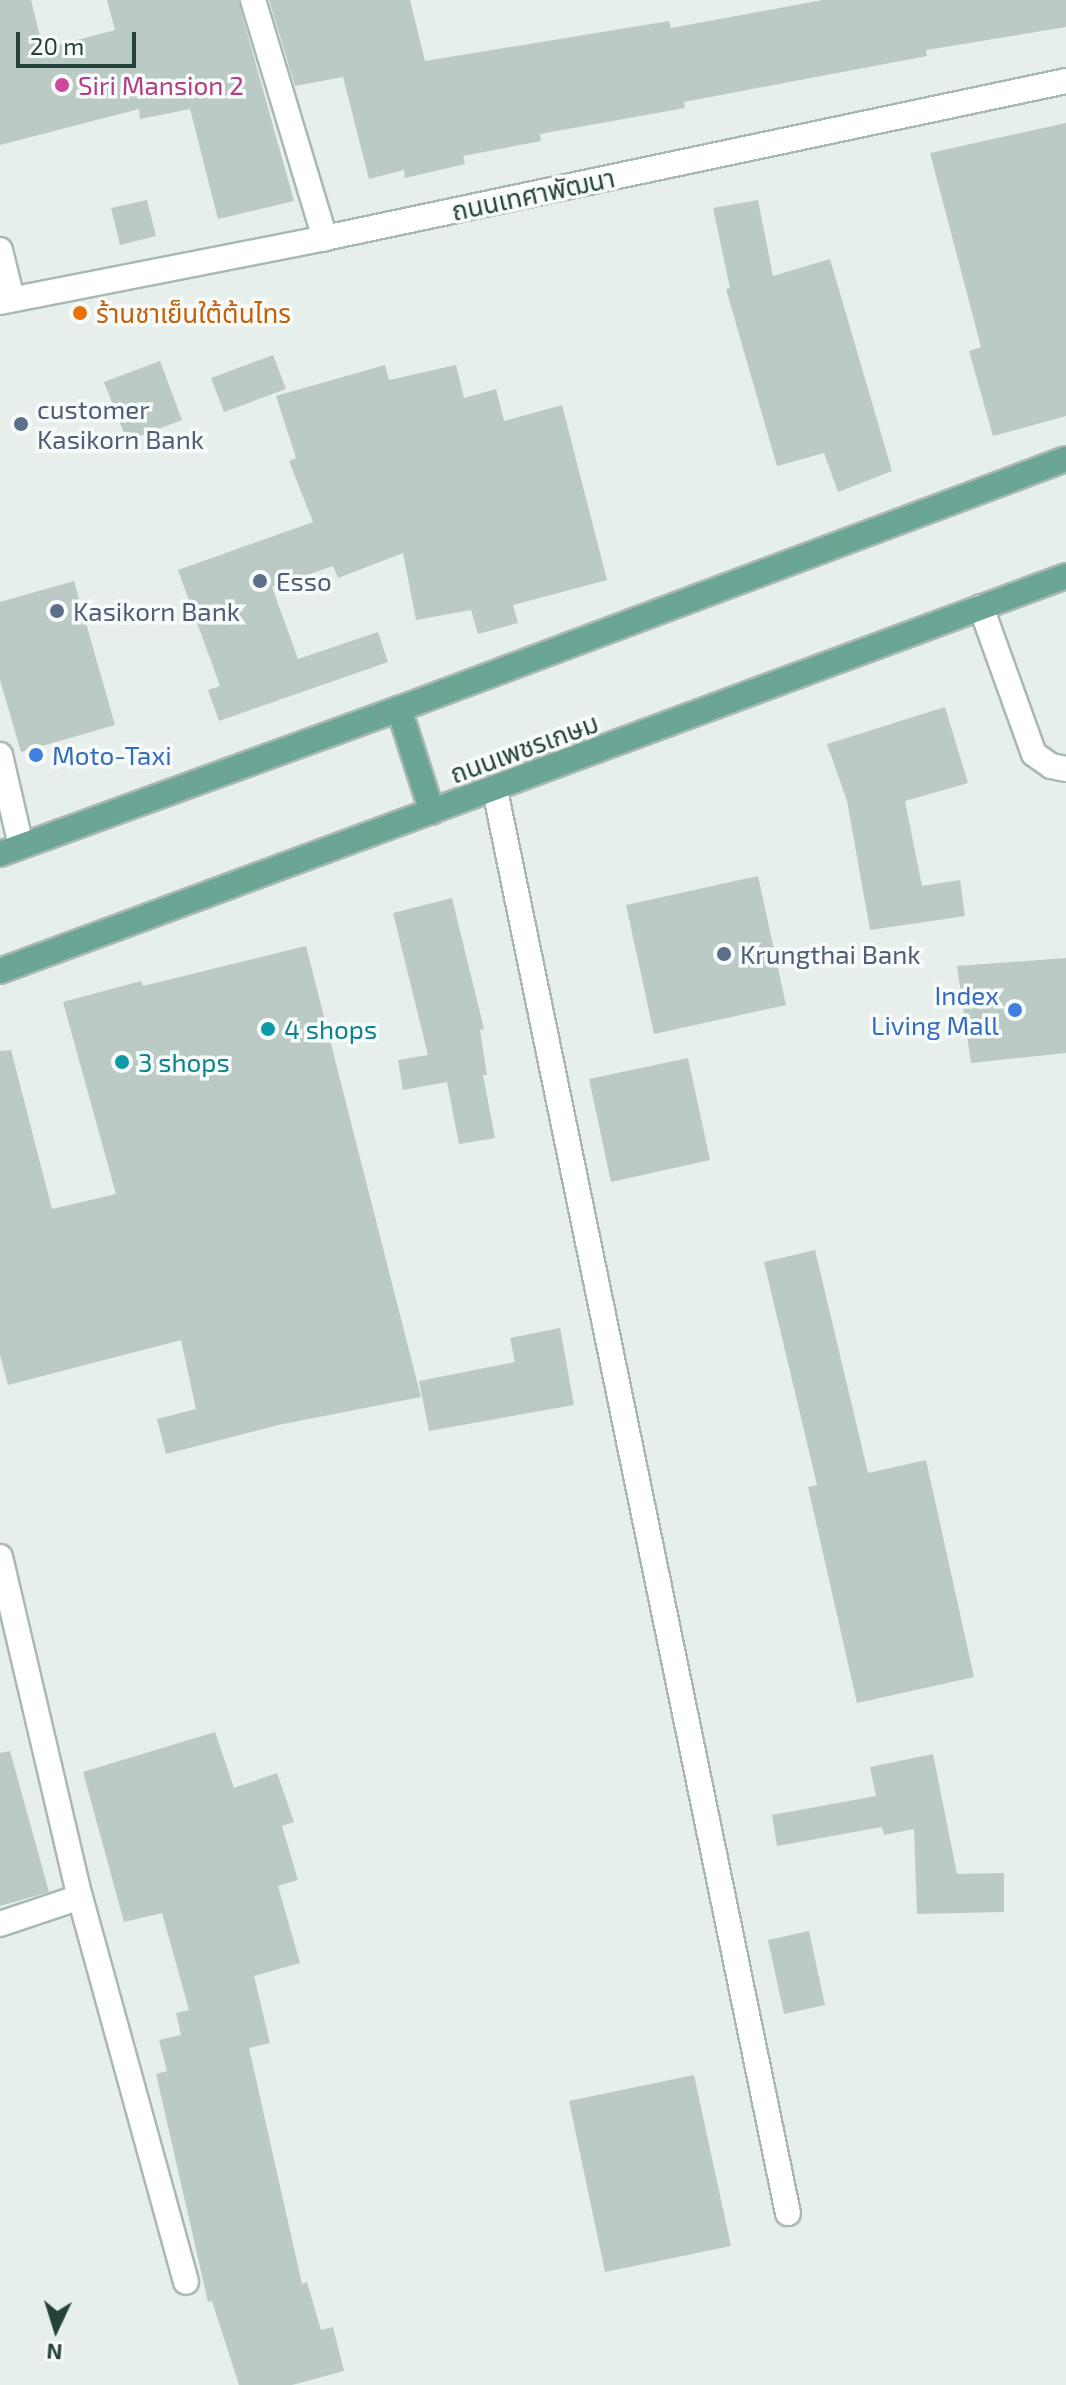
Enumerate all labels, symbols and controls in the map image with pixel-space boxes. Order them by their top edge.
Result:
scale bar [20,16,140,66]
text: 20 m [30,31,84,60]
place label: Siri Mansion 2 [78,69,244,101]
marker: Siri Mansion 2 [53,76,71,94]
street label: ถนนเทศาพัฒนา [449,161,617,227]
place label: ร้านชาเย็นใต้ต้นไทร [96,297,291,329]
marker: ร้านชาเย็นใต้ต้นไทร [71,304,89,322]
place label: customer Kasikorn Bank [37,393,204,454]
marker: customer Kasikorn Bank [12,415,30,433]
place label: Esso [276,565,332,597]
marker: Esso [251,572,269,590]
place label: Kasikorn Bank [73,595,240,627]
marker: Kasikorn Bank [48,602,66,620]
street label: ถนนเพชรเกษม [446,707,602,789]
place label: Moto-Taxi [52,739,172,771]
marker: Moto-Taxi [27,746,45,764]
place label: Krungthai Bank [740,938,920,970]
marker: Krungthai Bank [715,945,733,963]
place label: Index Living Mall [871,979,999,1040]
marker: Index Living Mall [1006,1001,1024,1019]
place label: 4 shops [284,1013,377,1045]
marker: 4 shops [259,1020,277,1038]
place label: 3 shops [138,1046,230,1078]
marker: 3 shops [113,1053,131,1071]
north arrow [16,2289,96,2369]
text: N [46,2339,63,2366]

